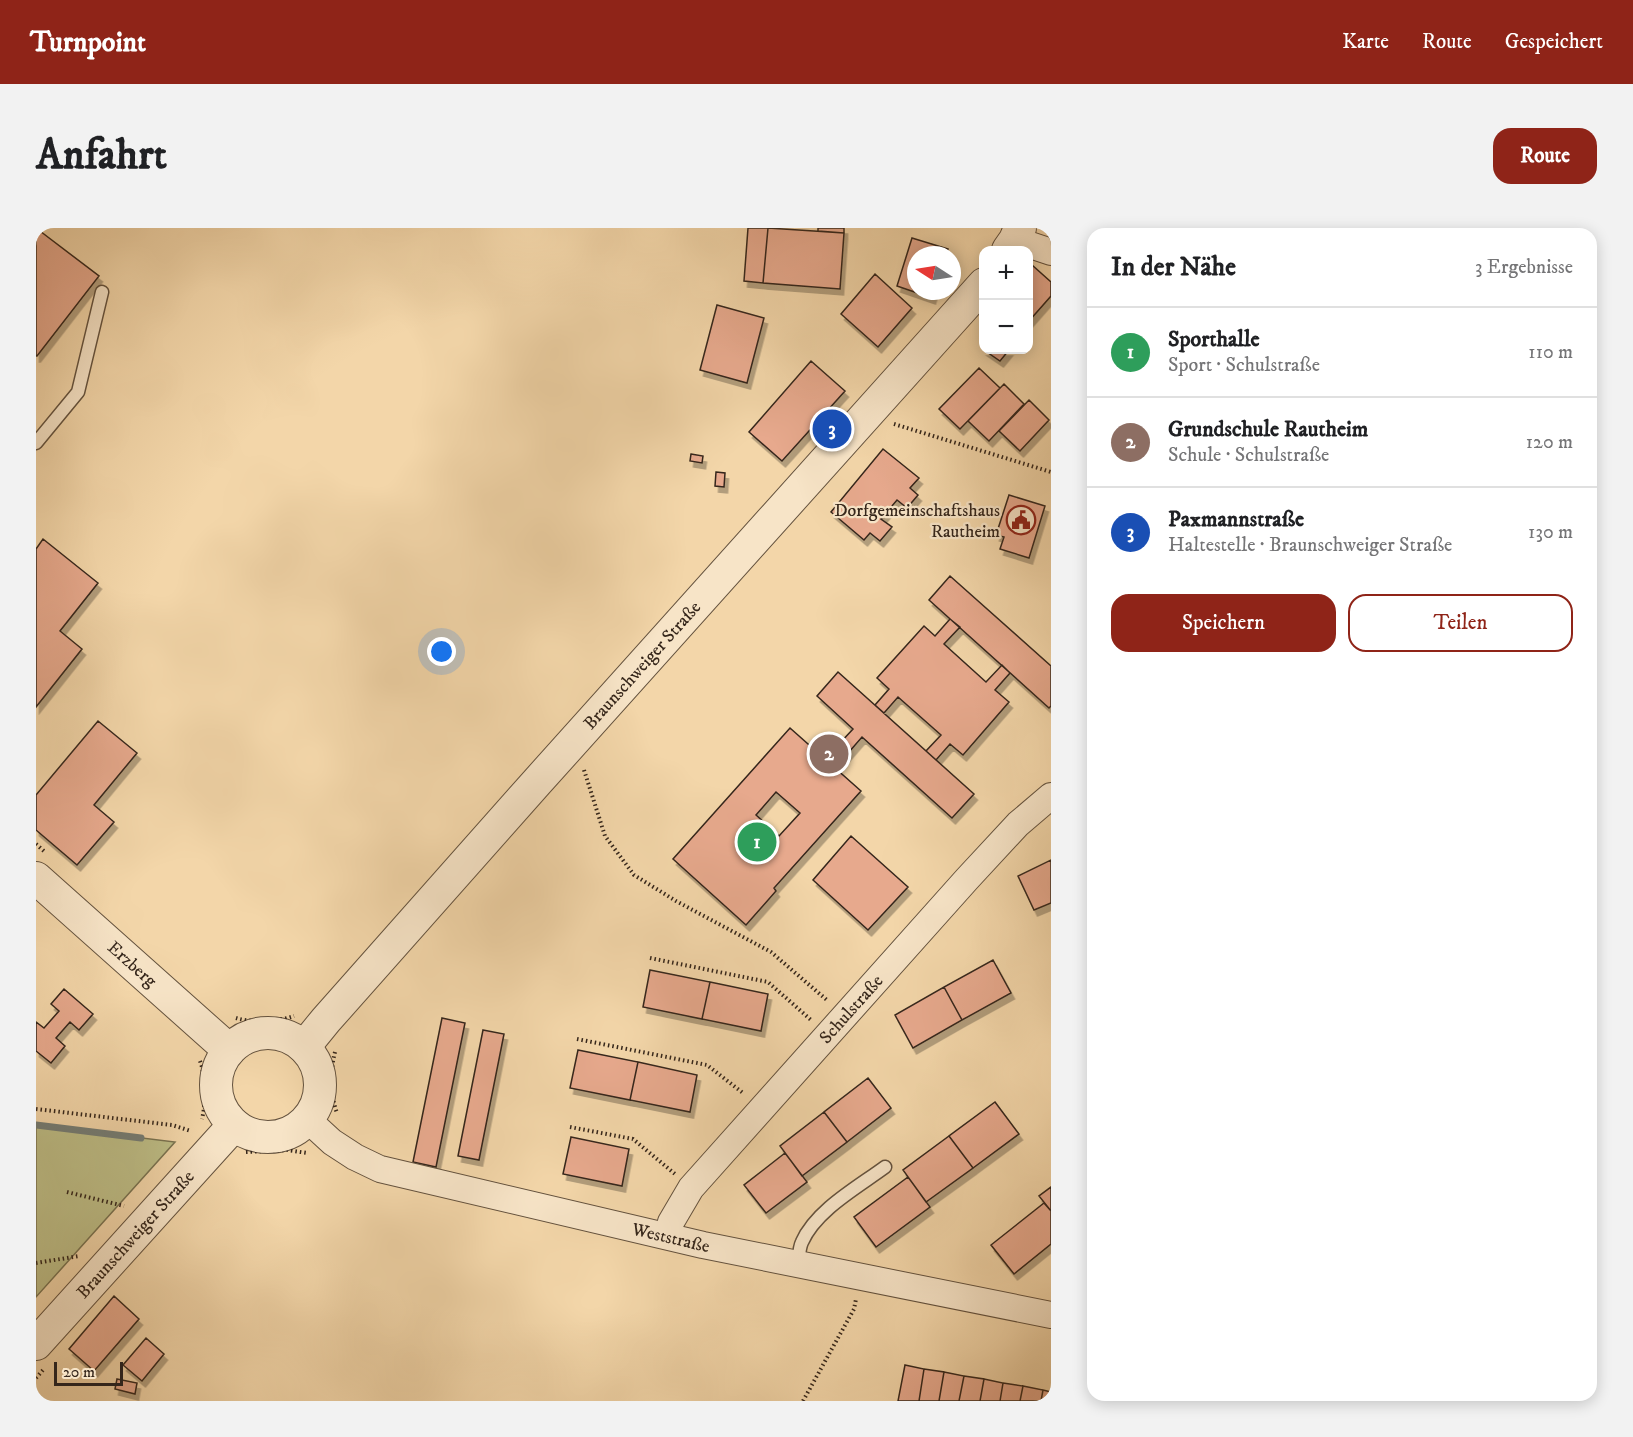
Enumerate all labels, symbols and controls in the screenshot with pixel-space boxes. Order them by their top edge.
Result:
text: Turnpoint [30,25,146,60]
text: Karte [1342,29,1389,55]
text: Route [1422,29,1472,55]
text: Gespeichert [1505,29,1603,55]
button: Route [1493,128,1597,184]
text: Anfahrt [36,130,167,182]
north arrow [907,246,961,300]
map controls [979,246,1033,354]
button: + [979,246,1033,300]
text: In der Nähe [1111,251,1236,284]
text: 3 Ergebnisse [1475,255,1573,280]
button: − [979,300,1033,354]
text: Sporthalle [1168,326,1260,353]
text: 1 [1127,340,1134,365]
text: 110 m [1528,340,1573,365]
text: Sport · Schulstraße [1168,353,1320,378]
pin: 3 [812,406,852,452]
text: Grundschule Rautheim [1168,416,1368,443]
text: 2 [1126,430,1135,455]
text: 120 m [1526,430,1573,455]
text: Schule · Schulstraße [1168,443,1329,468]
place label: Dorfgemeinschaftshaus Rautheim [834,500,1000,543]
public building icon: Dorfgemeinschaftshaus Rautheim [1005,504,1037,536]
text: Paxmannstraße [1168,506,1304,533]
text: 3 [1127,520,1134,545]
text: 130 m [1528,520,1573,545]
text: Haltestelle · Braunschweiger Straße [1168,533,1452,558]
button: Speichern [1111,594,1336,652]
button: Teilen [1348,594,1573,652]
street label: Braunschweiger Straße [579,597,706,735]
your location [427,637,456,666]
pin: 2 [810,732,848,776]
pin: 1 [738,820,776,864]
street label: Erzberg [102,937,161,992]
street label: Schulstraße [815,971,888,1049]
street label: Braunschweiger Straße [72,1166,200,1304]
street label: Weststraße [629,1218,712,1258]
scale bar [54,1359,123,1386]
text: 20 m [63,1362,95,1382]

